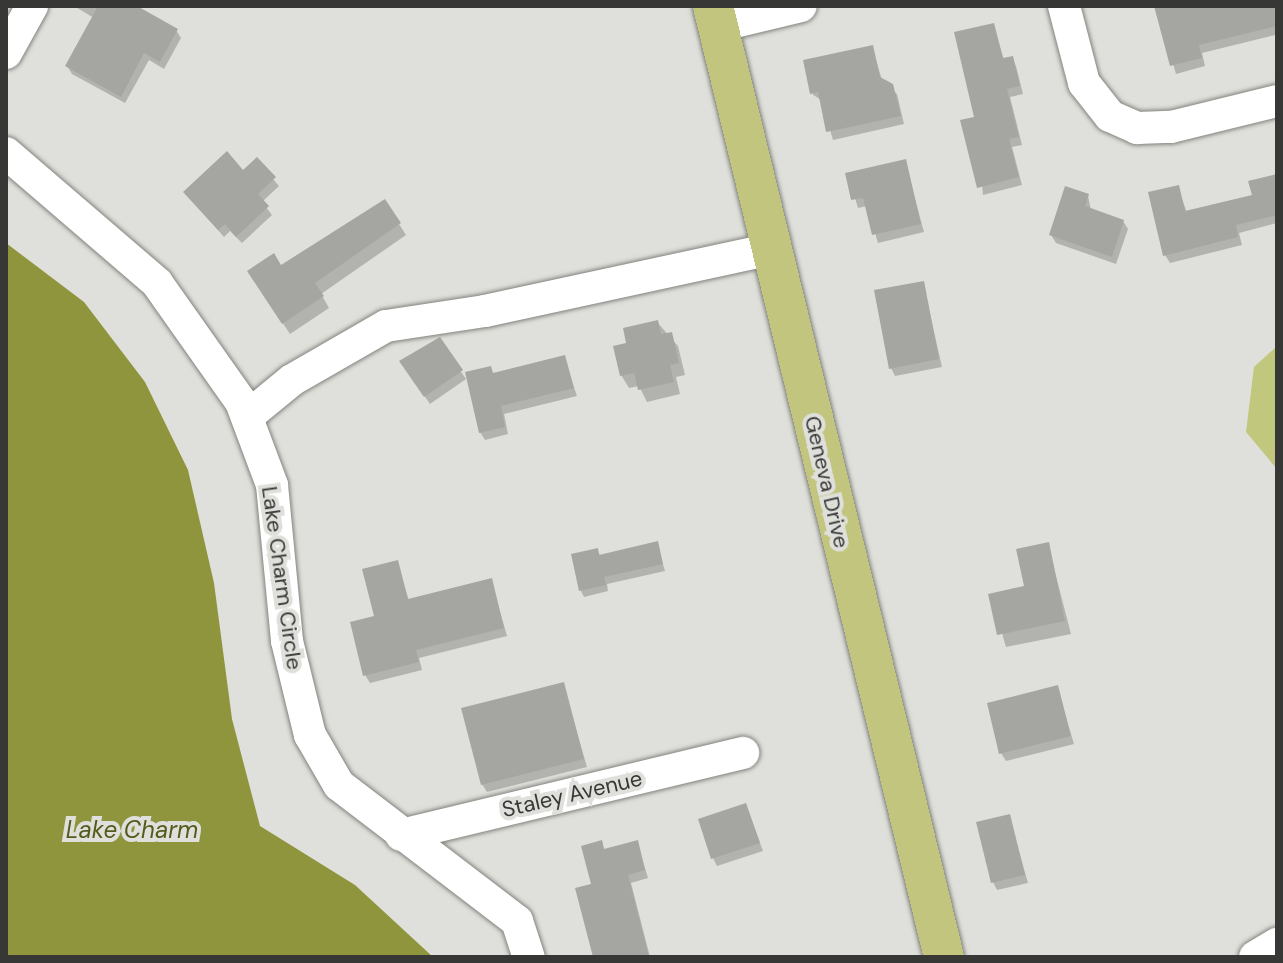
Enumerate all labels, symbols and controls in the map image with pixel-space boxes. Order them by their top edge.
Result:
street label: Geneva Drive [799,413,855,551]
street label: Lake Charm Circle [256,485,308,671]
street label: Staley Avenue [499,765,645,823]
water label: Lake Charm [66,816,198,844]

